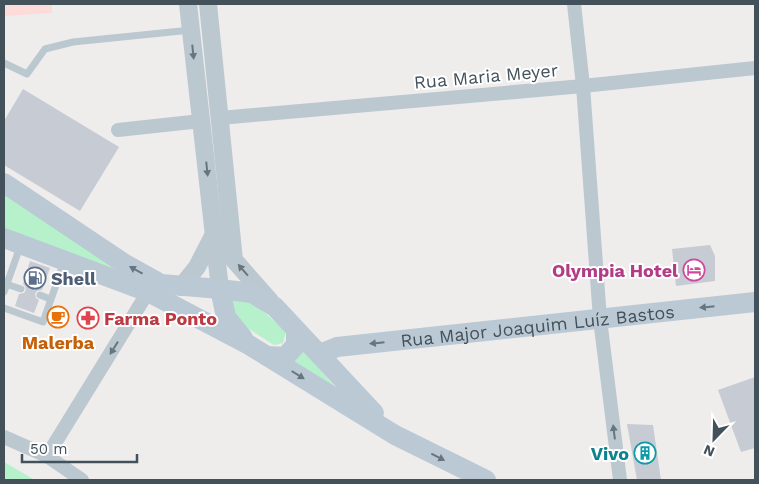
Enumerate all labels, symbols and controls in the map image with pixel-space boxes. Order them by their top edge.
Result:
one-way arrow [189,45,197,61]
street label: Rua Maria Meyer [413,59,559,93]
one-way arrow [203,162,211,178]
hotel icon: Olympia Hotel [682,258,706,282]
place label: Olympia Hotel [552,260,678,281]
one-way arrow [237,265,249,277]
fuel station icon: Shell [23,266,47,290]
one-way arrow [129,266,142,275]
place label: Shell [51,268,96,289]
street label: Rua Major Joaquim Luíz Bastos [399,300,676,351]
one-way arrow [698,303,714,311]
cafe icon: Malerba [46,305,70,329]
pharmacy icon: Farma Ponto [76,306,100,330]
place label: Farma Ponto [104,308,217,329]
place label: Malerba [22,332,95,353]
one-way arrow [369,339,385,347]
one-way arrow [109,341,118,355]
one-way arrow [291,371,304,380]
north arrow [689,414,739,464]
one-way arrow [610,424,618,440]
scale bar [22,432,138,464]
text: 50 m [30,440,67,458]
building icon: Vivo [633,441,657,465]
text: N [701,442,717,460]
place label: Vivo [591,443,629,464]
one-way arrow [431,453,445,461]

